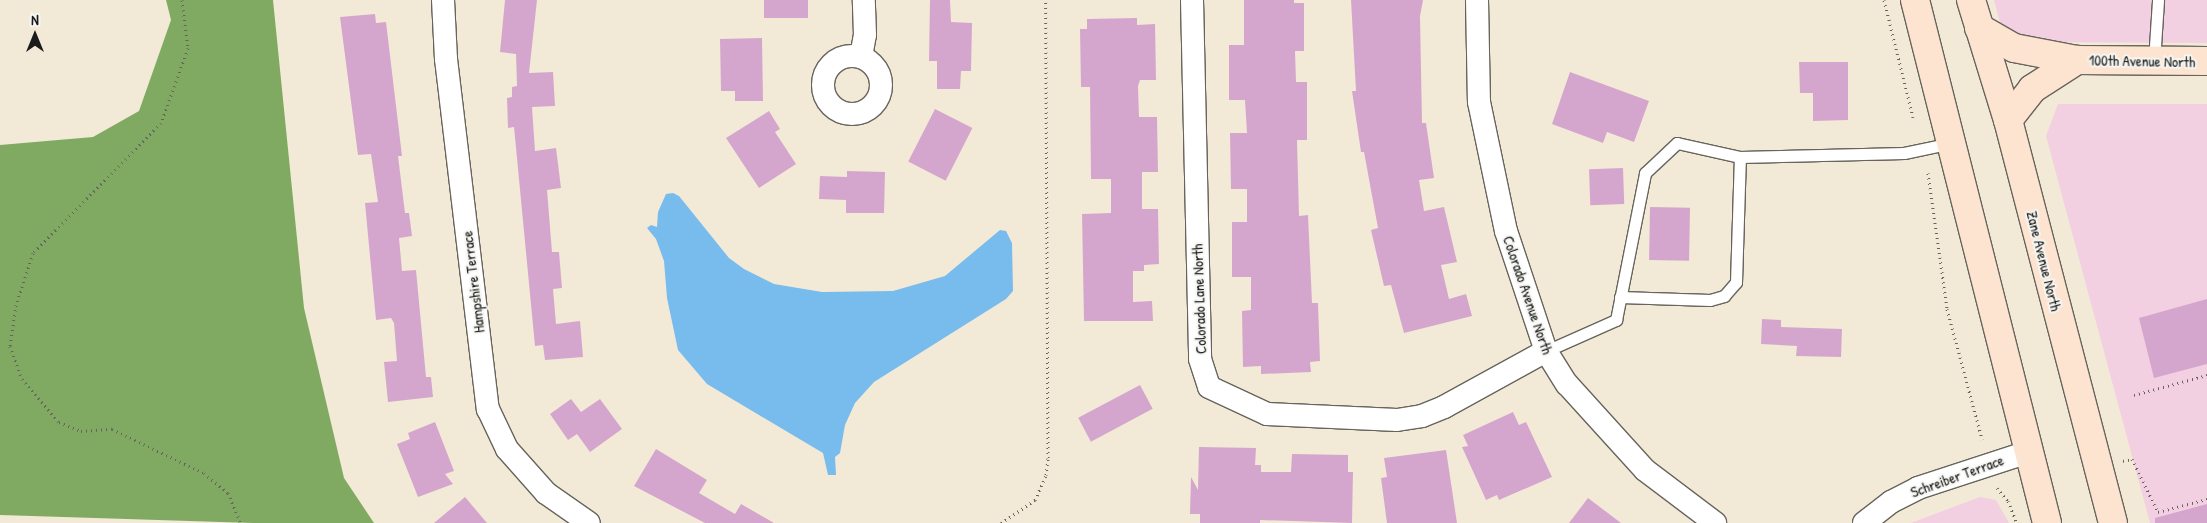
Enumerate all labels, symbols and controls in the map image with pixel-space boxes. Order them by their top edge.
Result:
north arrow [10,10,60,60]
text: N [31,10,39,29]
street label: 100th Avenue North [2089,51,2195,71]
street label: Zane Avenue North [2023,209,2065,313]
street label: Hampshire Terrace [458,230,488,334]
street label: Colorado Avenue North [1499,233,1557,357]
street label: Colorado Lane North [1188,244,1210,354]
street label: Schreiber Terrace [1908,451,2006,501]

